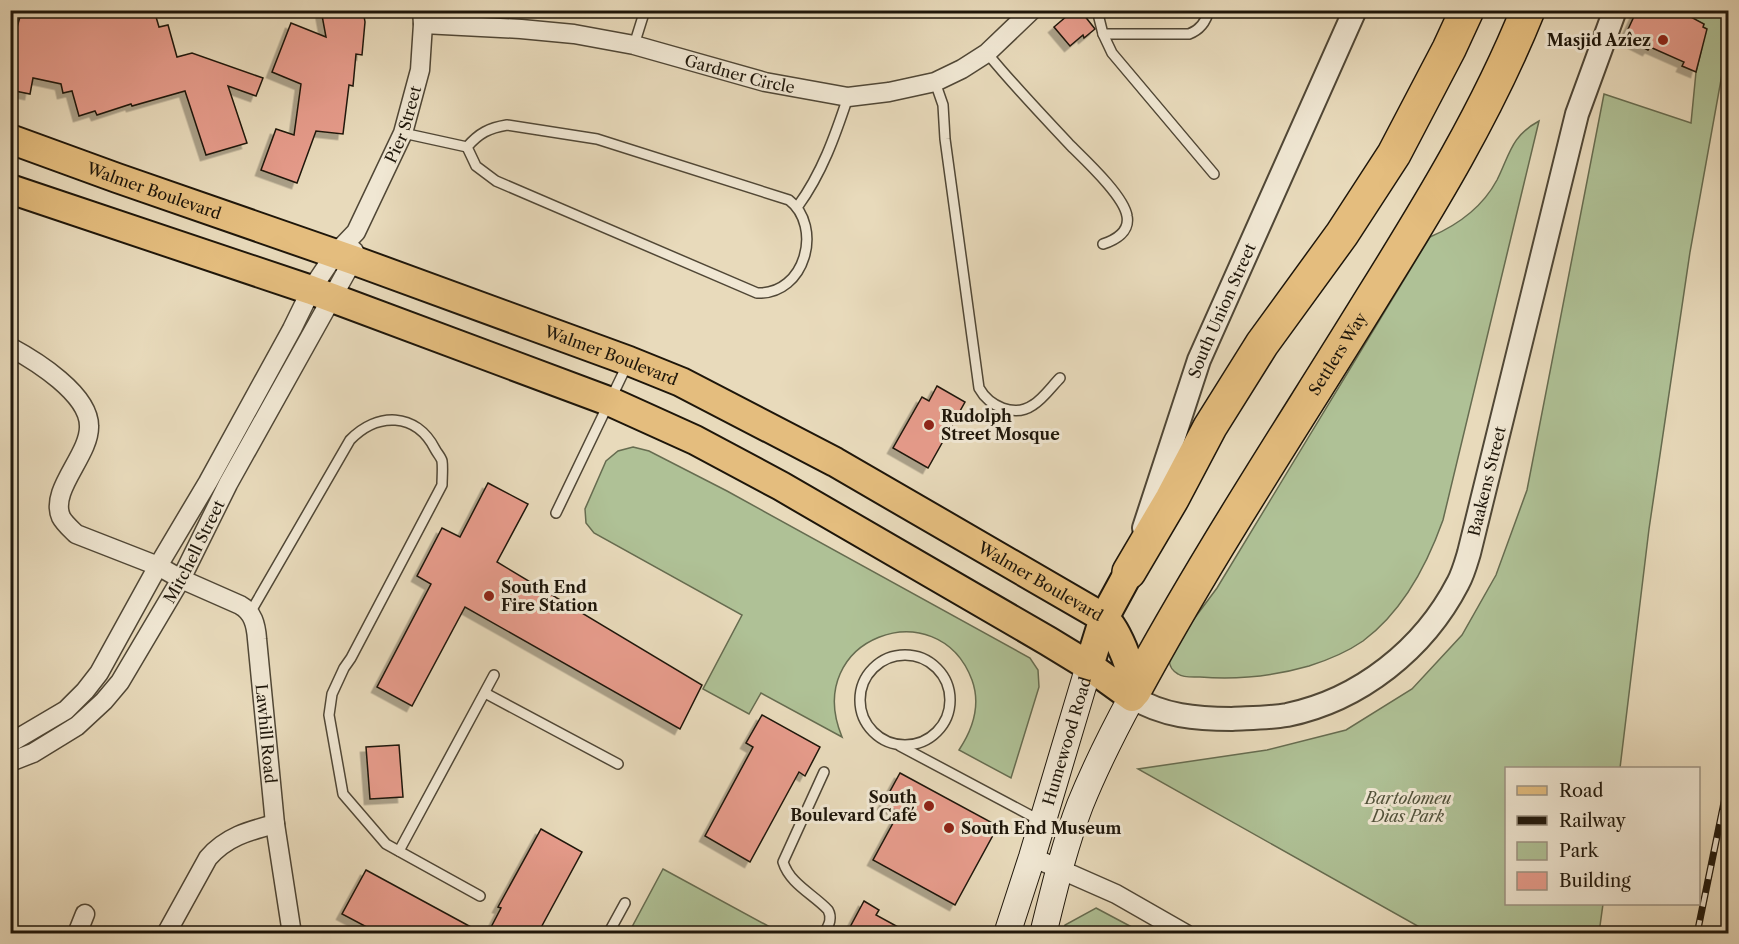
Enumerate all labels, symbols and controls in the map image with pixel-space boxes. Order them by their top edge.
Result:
place label: Masjid Azîez [1547,30,1651,50]
marker: Masjid Azîez [1656,33,1670,47]
street label: Gardner Circle [682,50,796,97]
street label: Pier Street [380,83,425,166]
street label: Walmer Boulevard [83,157,224,224]
street label: South Union Street [1184,240,1260,381]
street label: Settlers Way [1304,308,1371,399]
street label: Walmer Boulevard [541,321,681,390]
place label: Rudolph Street Mosque [941,406,1060,444]
marker: Rudolph Street Mosque [922,418,936,432]
street label: Baakens Street [1464,424,1510,538]
street label: Mitchell Street [159,496,229,607]
street label: Walmer Boulevard [974,537,1107,625]
place label: South End Fire Station [501,577,598,615]
marker: South End Fire Station [482,589,496,603]
street label: Humewood Road [1038,674,1095,808]
street label: Lawhill Road [251,683,281,785]
legend [1505,767,1700,905]
text: Road [1559,780,1604,802]
place label: South Boulevard Café [790,787,917,825]
park label: Bartolomeu Dias Park [1363,788,1452,826]
marker: South Boulevard Café [922,799,936,813]
text: Railway [1559,810,1627,832]
place label: South End Museum [961,818,1121,838]
marker: South End Museum [942,821,956,835]
text: Park [1559,840,1600,862]
text: Building [1559,870,1631,892]

